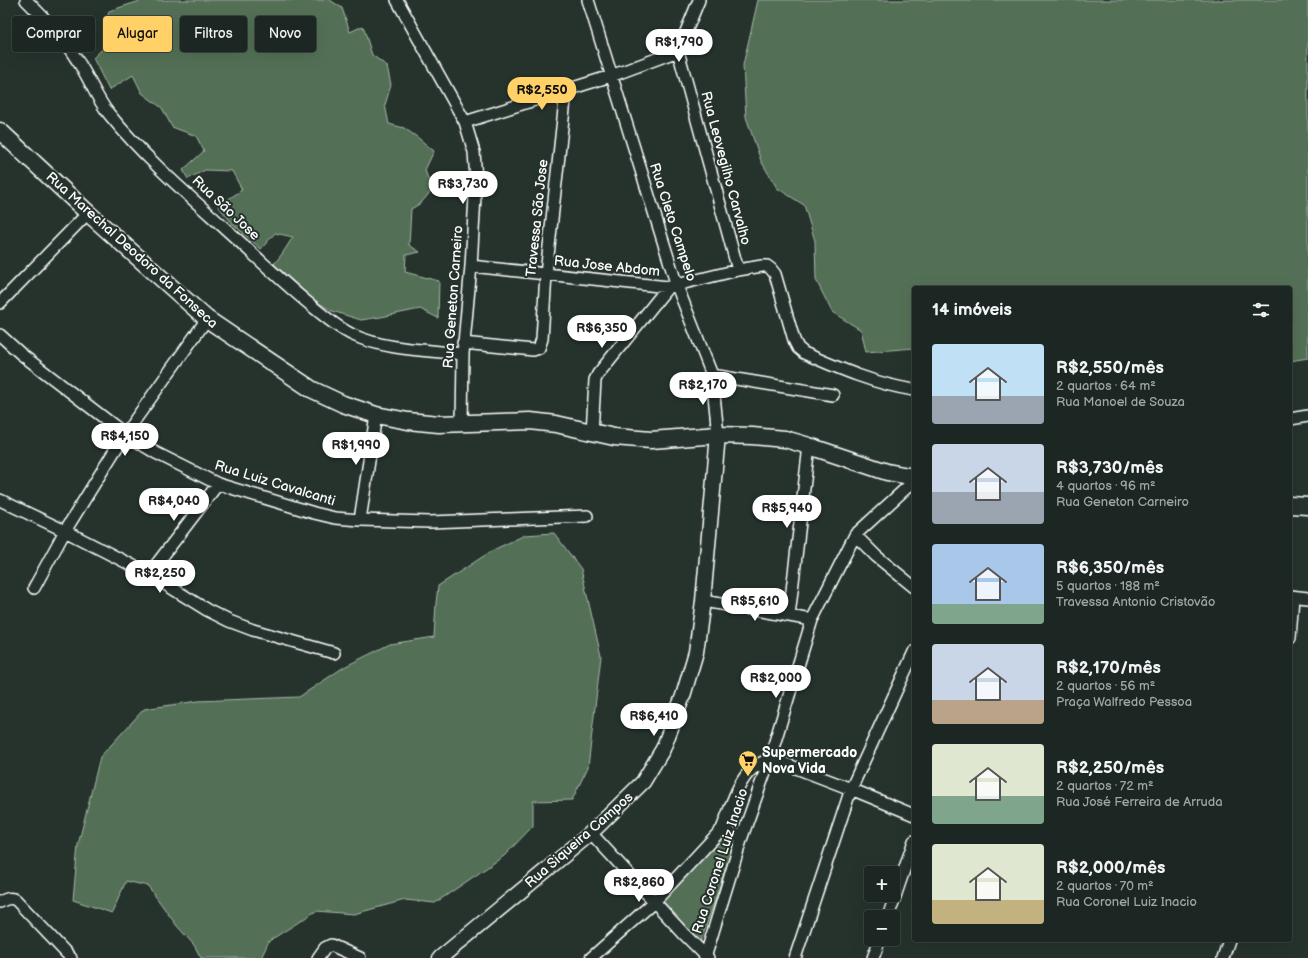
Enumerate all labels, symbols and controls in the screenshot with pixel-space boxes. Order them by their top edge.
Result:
chip: Comprar [12,16,95,52]
chip: Alugar [103,16,172,52]
chip: Filtros [180,16,247,52]
chip: Novo [255,16,316,52]
pin: R$1,790 [642,29,716,63]
text: R$1,790 [655,34,703,50]
pin: R$2,550 [505,77,579,111]
text: R$2,550 [516,82,568,98]
street label: Rua Leovegilho Carvalho [697,89,755,247]
street label: Travessa São Jose [522,158,552,278]
street label: Rua Cleto Campelo [646,161,700,283]
street label: Rua Marechal Deodoro da Fonseca [43,168,221,332]
pin: R$3,730 [426,171,500,205]
street label: Rua São Jose [188,172,264,244]
text: R$3,730 [438,176,488,192]
street label: Rua Geneton Carneiro [440,225,466,369]
street label: Rua Jose Abdom [553,252,661,280]
icon: filters [1250,299,1272,321]
text: 14 imóveis [932,300,1012,320]
pin: R$6,350 [565,315,639,349]
text: R$6,350 [576,320,628,336]
text: R$2,550/mês [1056,358,1164,378]
icon: home [964,360,1012,408]
pin: R$2,170 [666,372,740,406]
text: R$2,170 [679,377,727,393]
text: 2 quartos · 64 m² [1056,378,1156,394]
text: Rua Manoel de Souza [1056,394,1185,410]
pin: R$4,150 [88,423,162,457]
text: R$4,150 [100,428,150,444]
pin: R$1,990 [319,432,393,466]
text: R$1,990 [331,437,381,453]
street label: Rua Luiz Cavalcanti [213,457,337,509]
text: R$3,730/mês [1056,458,1163,478]
icon: home [964,460,1012,508]
text: 4 quartos · 96 m² [1056,478,1156,494]
pin: R$4,040 [137,488,211,522]
text: R$4,040 [148,493,200,509]
text: Rua Geneton Carneiro [1056,494,1189,510]
pin: R$5,940 [750,495,824,529]
text: R$5,940 [761,500,813,516]
text: R$6,350/mês [1056,558,1164,578]
pin: R$2,250 [123,560,197,594]
icon: home [964,560,1012,608]
text: R$2,250 [134,565,186,581]
text: 5 quartos · 188 m² [1056,578,1160,594]
pin: R$5,610 [718,588,792,622]
text: R$5,610 [730,593,780,609]
text: Travessa Antonio Cristovão [1056,594,1215,610]
text: R$2,170/mês [1056,658,1161,678]
icon: home [964,660,1012,708]
pin: R$2,000 [739,665,813,699]
text: R$2,000 [750,670,802,686]
text: 2 quartos · 56 m² [1056,678,1155,694]
text: Praça Walfredo Pessoa [1056,694,1192,710]
pin: R$6,410 [617,703,691,737]
text: R$6,410 [629,708,679,724]
place label: Supermercado Nova Vida [762,744,857,777]
supermarket icon: Supermercado Nova Vida [737,749,759,777]
text: R$2,250/mês [1056,758,1164,778]
icon: home [964,760,1012,808]
text: 2 quartos · 72 m² [1056,778,1154,794]
street label: Rua Coronel Luiz Inacio [688,786,752,936]
street label: Rua Siqueira Campos [522,788,636,891]
text: Rua José Ferreira de Arruda [1056,794,1223,810]
text: R$2,000/mês [1056,858,1165,878]
icon: home [964,860,1012,908]
map controls [864,866,900,946]
button: + [864,866,900,902]
pin: R$2,860 [602,869,676,903]
text: R$2,860 [613,874,665,890]
text: 2 quartos · 70 m² [1056,878,1154,894]
text: Rua Coronel Luiz Inacio [1056,894,1197,910]
button: − [864,910,900,946]

